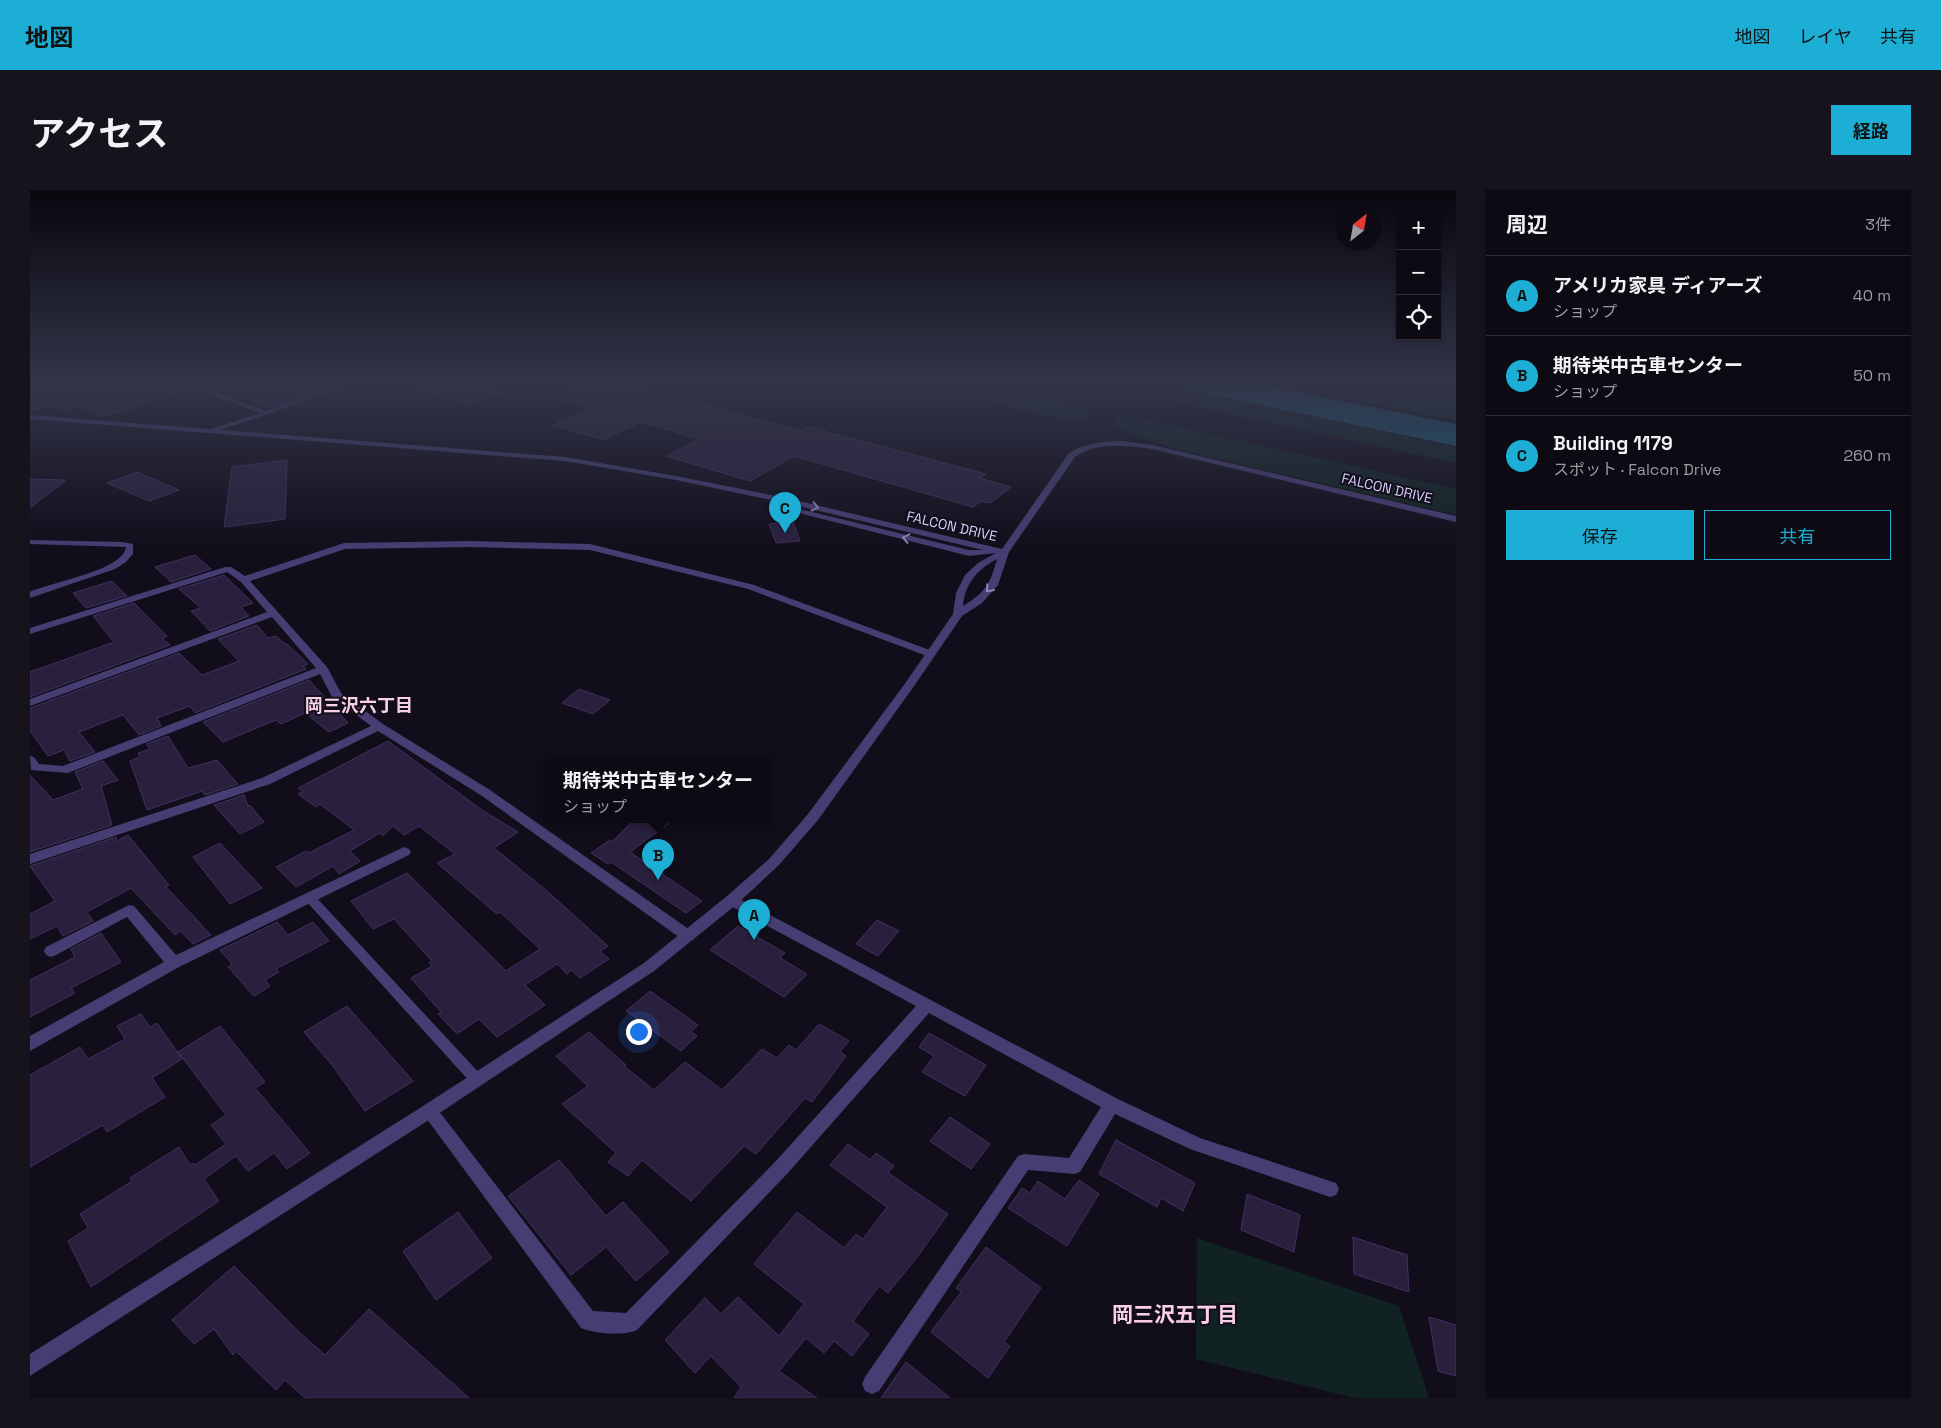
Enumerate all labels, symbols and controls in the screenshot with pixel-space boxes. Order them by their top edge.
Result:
text: 地図 [25,22,73,53]
text: 地図 [1735,25,1771,48]
text: レイヤ [1799,25,1852,48]
text: 共有 [1880,25,1916,48]
button: 経路 [1831,105,1911,155]
text: アクセス [30,112,168,156]
north arrow [1336,205,1381,250]
map controls [1396,205,1441,340]
button: + [1396,205,1441,250]
text: 周辺 [1506,211,1548,238]
text: 3件 [1865,214,1891,235]
button: − [1396,250,1441,295]
text: アメリカ家具 ディアーズ [1553,273,1762,298]
text: A [1517,285,1527,306]
text: 40 m [1853,285,1891,306]
button: locate [1396,295,1441,340]
text: ショップ [1553,301,1617,322]
text: 期待栄中古車センター [1553,353,1743,378]
text: B [1517,365,1527,386]
text: 50 m [1853,365,1891,386]
text: ショップ [1553,381,1617,402]
text: Building 1179 [1553,431,1673,456]
text: C [1517,445,1527,466]
text: 260 m [1843,445,1891,466]
text: スポット · Falcon Drive [1553,459,1722,480]
street label: FALCON DRIVE [1340,469,1434,507]
pin: C [769,492,801,533]
one-way arrow [810,501,819,512]
street label: FALCON DRIVE [905,507,999,545]
button: 保存 [1506,510,1694,560]
button: 共有 [1704,510,1891,560]
one-way arrow [902,533,911,544]
one-way arrow [986,583,995,592]
district label: 岡三沢六丁目 [305,694,413,717]
popup [547,758,769,823]
text: 期待栄中古車センター [563,768,753,793]
text: ショップ [563,796,627,817]
pin: B [642,839,674,880]
pin: A [738,899,770,940]
your location [626,1019,652,1045]
district label: 岡三沢五丁目 [1112,1301,1238,1328]

